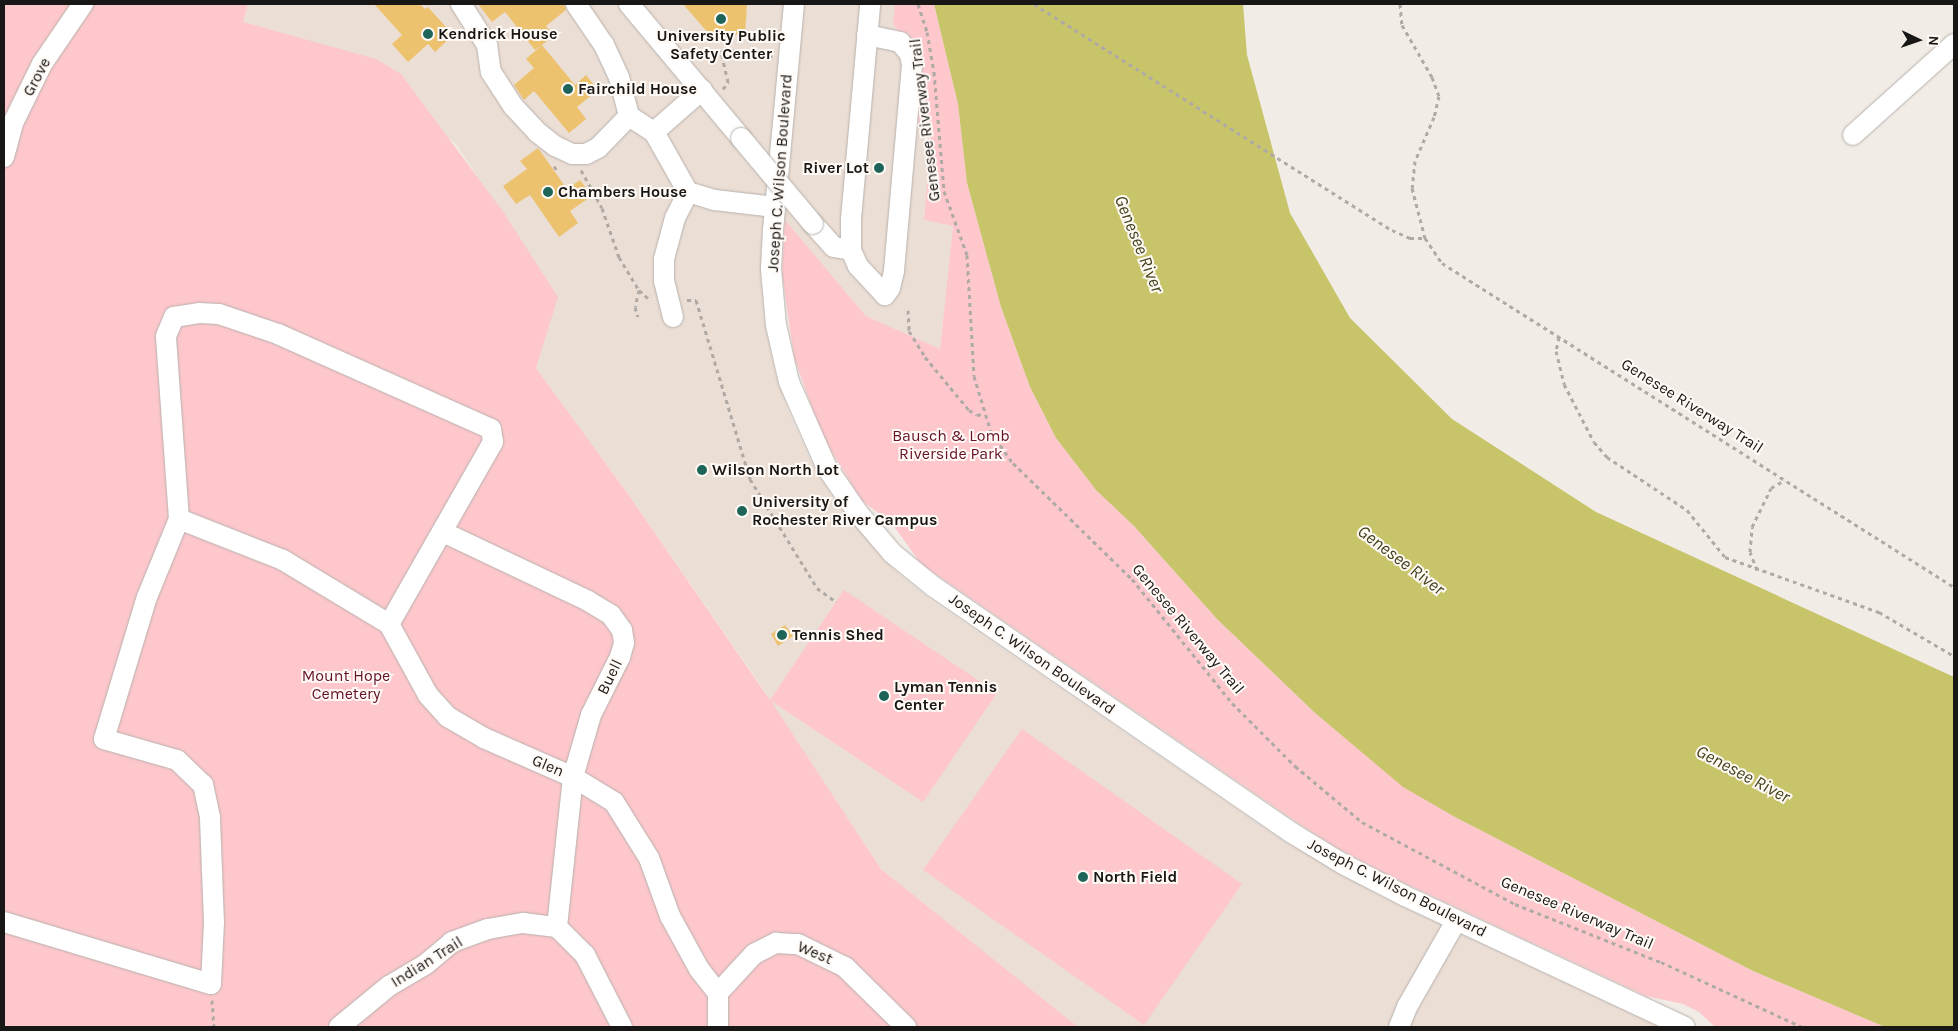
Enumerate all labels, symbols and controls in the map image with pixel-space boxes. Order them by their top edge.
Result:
marker: University Public Safety Center [715,13,727,25]
north arrow [1893,15,1943,65]
place label: Kendrick House [438,24,558,44]
place label: University Public Safety Center [656,26,786,64]
marker: Kendrick House [422,28,434,40]
text: N [1925,35,1942,46]
street label: Genesee Riverway Trail [905,37,945,203]
street label: Grove [19,54,55,100]
street label: Joseph C. Wilson Boulevard [764,73,796,273]
place label: Fairchild House [578,79,697,99]
marker: Fairchild House [562,83,574,95]
place label: River Lot [803,158,869,178]
marker: River Lot [873,162,885,174]
place label: Chambers House [558,182,687,202]
marker: Chambers House [542,186,554,198]
water label: Genesee River [1110,192,1168,296]
street label: Genesee Riverway Trail [1617,354,1767,458]
park label: Bausch & Lomb Riverside Park [892,426,1010,464]
place label: Wilson North Lot [712,460,839,480]
marker: Wilson North Lot [696,464,708,476]
place label: University of Rochester River Campus [752,492,937,530]
marker: University of Rochester River Campus [736,505,748,517]
water label: Genesee River [1353,520,1449,600]
street label: Genesee Riverway Trail [1128,560,1248,698]
street label: Joseph C. Wilson Boulevard [945,589,1119,719]
place label: Tennis Shed [792,625,884,645]
marker: Tennis Shed [776,629,788,641]
street label: Buell [593,656,627,698]
park label: Mount Hope Cemetery [302,666,390,704]
place label: Lyman Tennis Center [894,677,997,715]
marker: Lyman Tennis Center [878,690,890,702]
water label: Genesee River [1692,740,1794,808]
street label: Glen [529,751,567,781]
street label: Joseph C. Wilson Boulevard [1304,834,1490,942]
place label: North Field [1093,867,1177,887]
marker: North Field [1077,871,1089,883]
street label: Genesee Riverway Trail [1498,872,1656,954]
street label: Indian Trail [387,932,467,992]
street label: West [794,937,836,969]

